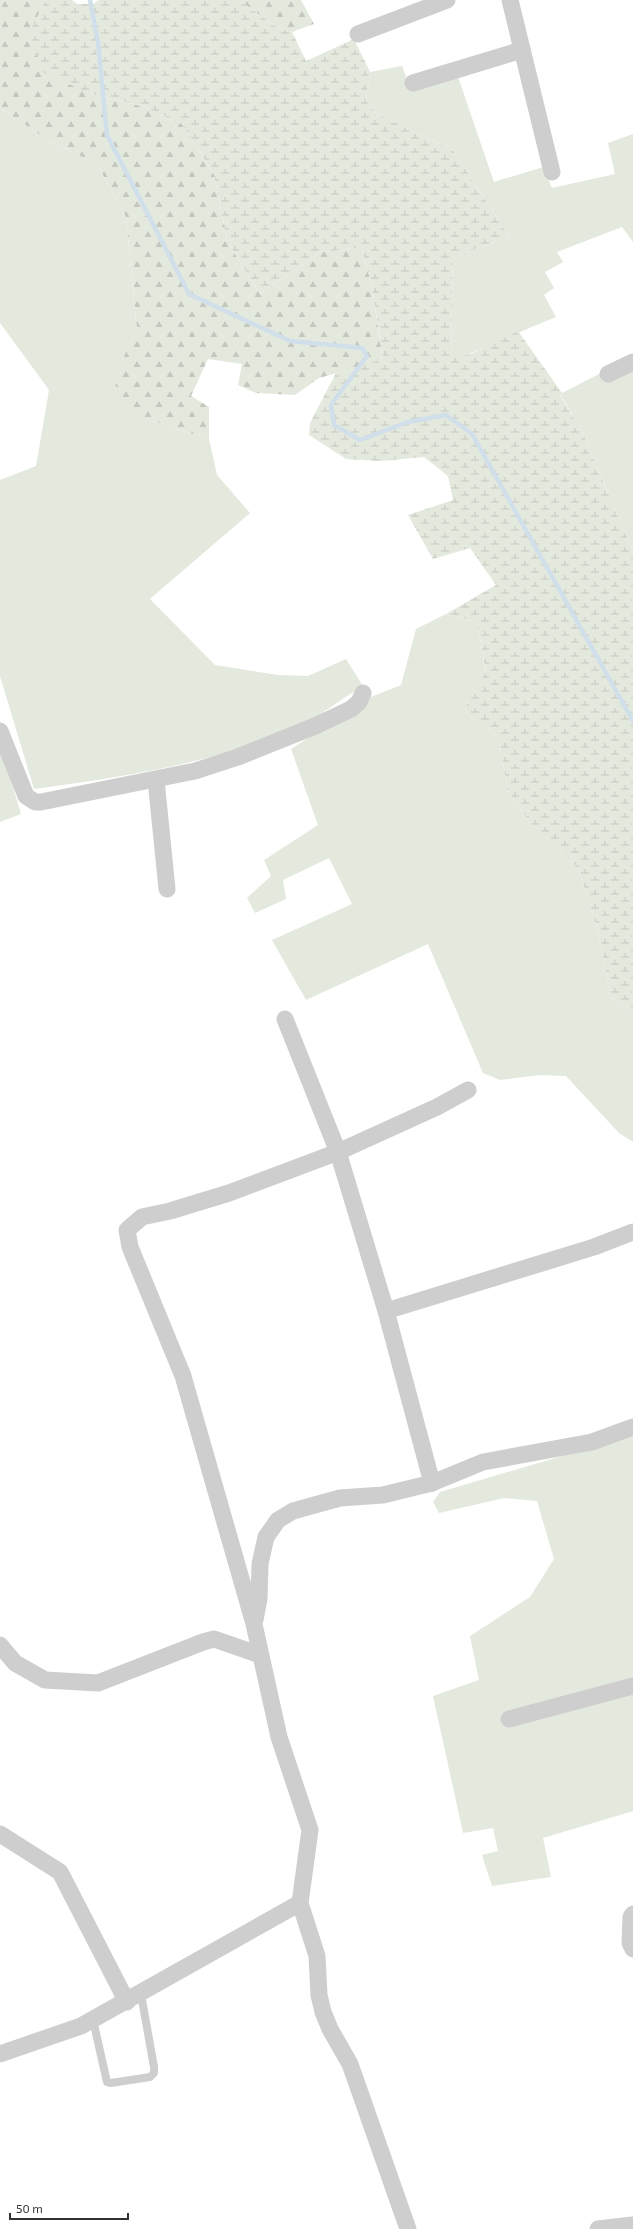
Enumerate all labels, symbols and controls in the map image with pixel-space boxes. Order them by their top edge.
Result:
scale bar [10,2195,128,2221]
text: 50 m [16,2201,43,2215]

